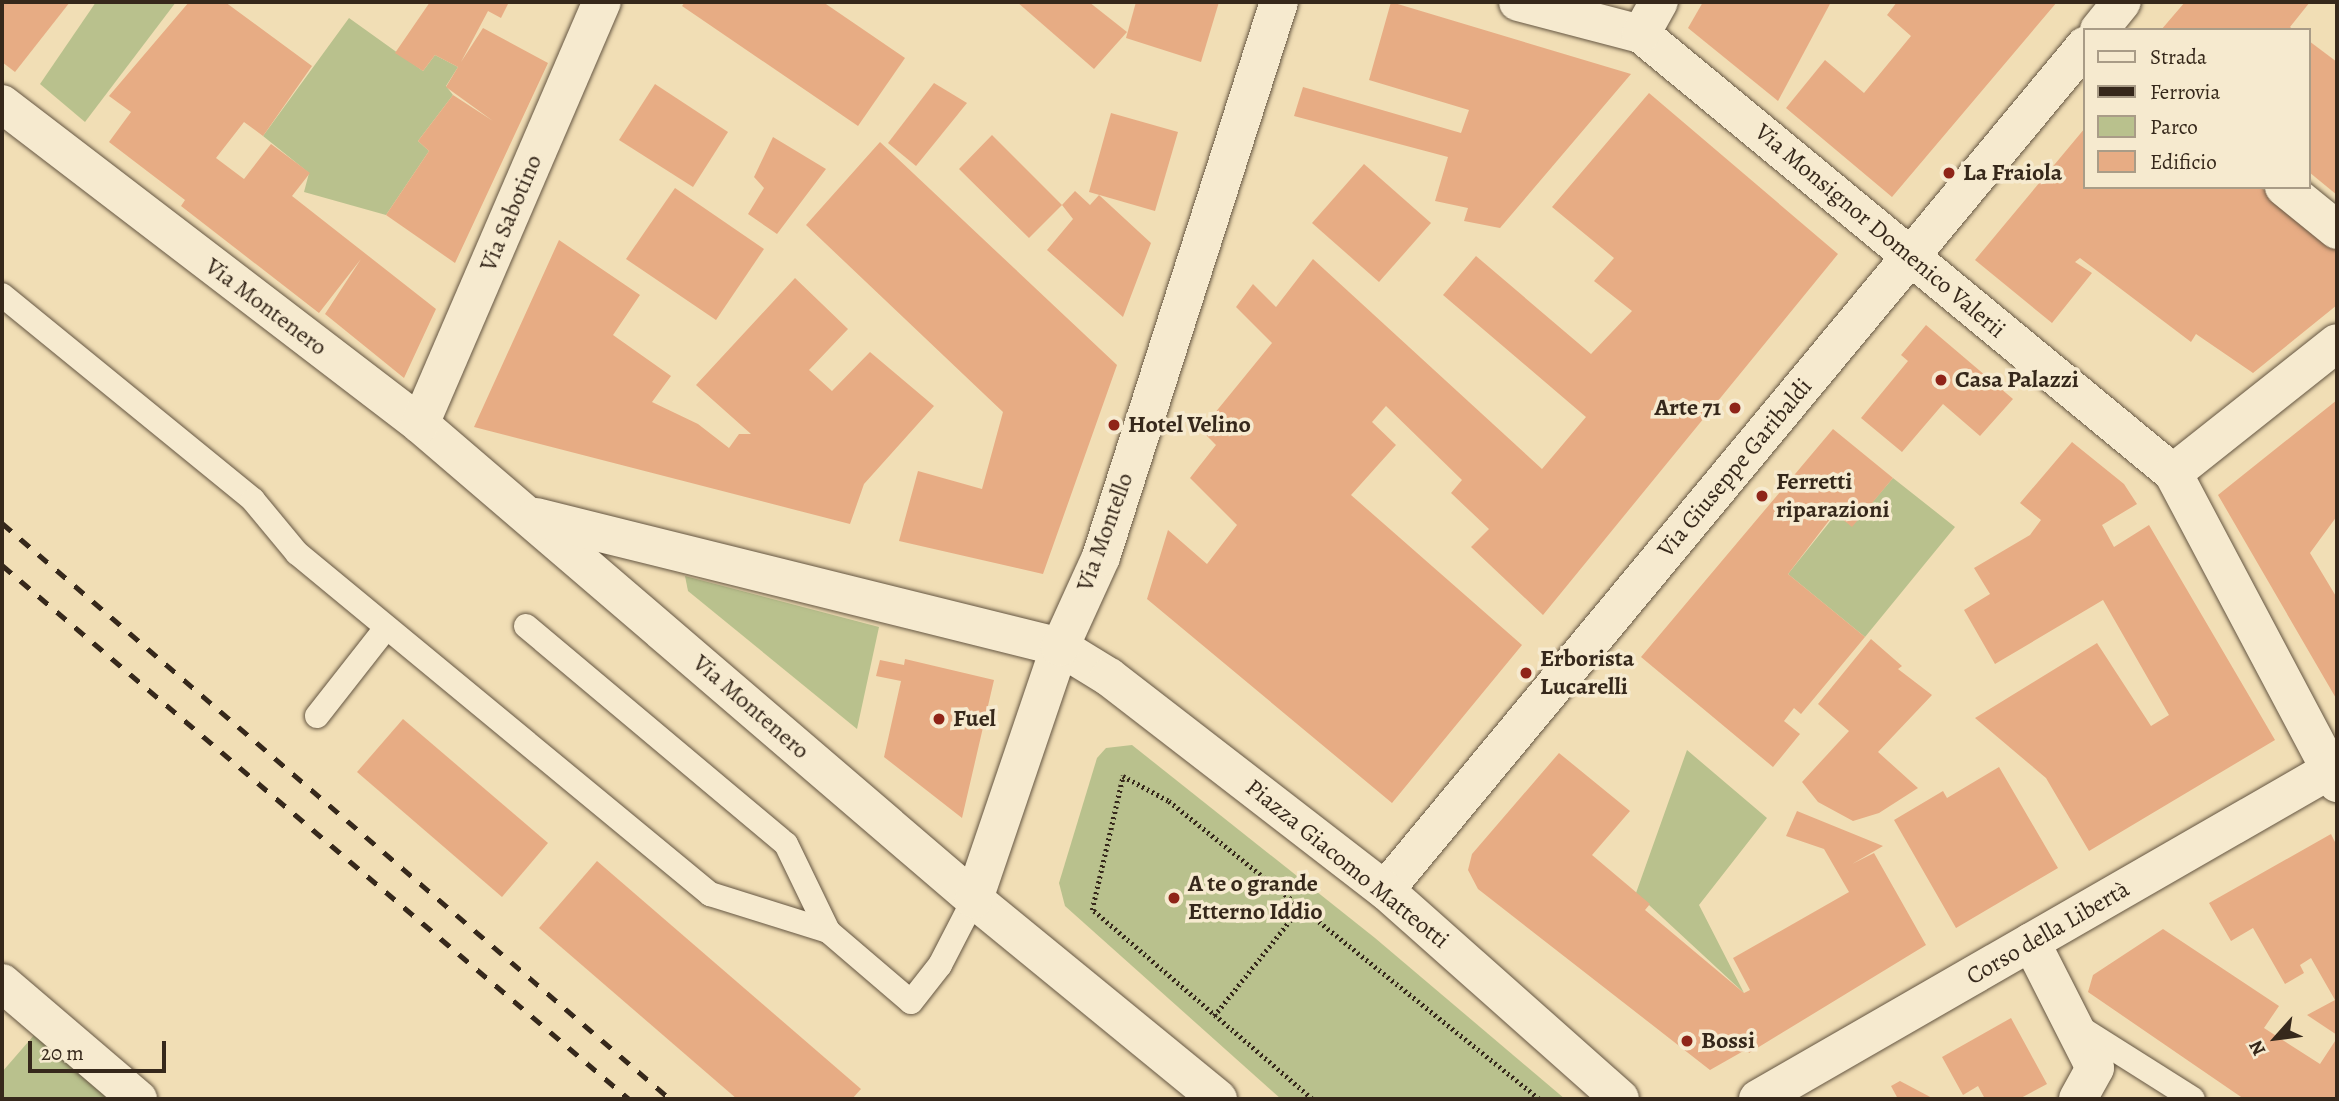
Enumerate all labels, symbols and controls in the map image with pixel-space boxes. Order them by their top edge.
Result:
legend [2084,28,2311,189]
text: Strada [2150,43,2207,71]
text: Ferrovia [2150,78,2220,106]
text: Parco [2150,113,2198,141]
street label: Via Monsignor Domenico Valerii [1749,118,2011,344]
text: Edificio [2150,148,2217,176]
street label: Via Sabotino [474,150,548,276]
place label: La Fraiola [1963,159,2062,187]
marker: La Fraiola [1941,165,1957,181]
street label: Via Montenero [200,252,332,362]
place label: Casa Palazzi [1955,366,2079,394]
marker: Casa Palazzi [1933,372,1949,388]
street label: Via Giuseppe Garibaldi [1652,373,1818,563]
place label: Arte 71 [1655,394,1721,422]
marker: Arte 71 [1727,400,1743,416]
place label: Hotel Velino [1128,411,1251,439]
marker: Hotel Velino [1106,417,1122,433]
place label: Ferretti riparazioni [1776,468,1889,524]
street label: Via Montello [1070,469,1140,595]
marker: Ferretti riparazioni [1754,488,1770,504]
place label: Erborista Lucarelli [1540,645,1634,701]
street label: Via Montenero [687,649,815,765]
marker: Erborista Lucarelli [1518,665,1534,681]
place label: Fuel [953,705,996,733]
marker: Fuel [931,711,947,727]
street label: Piazza Giacomo Matteotti [1240,773,1454,955]
place label: A te o grande Etterno Iddio [1188,870,1323,926]
street label: Corso della Libertà [1961,875,2135,991]
marker: A te o grande Etterno Iddio [1166,890,1182,906]
north arrow [2241,1003,2311,1073]
place label: Bossi [1701,1027,1755,1055]
scale bar [32,1028,170,1072]
marker: Bossi [1679,1033,1695,1049]
text: N [2243,1036,2272,1060]
text: 20 m [41,1039,84,1067]

